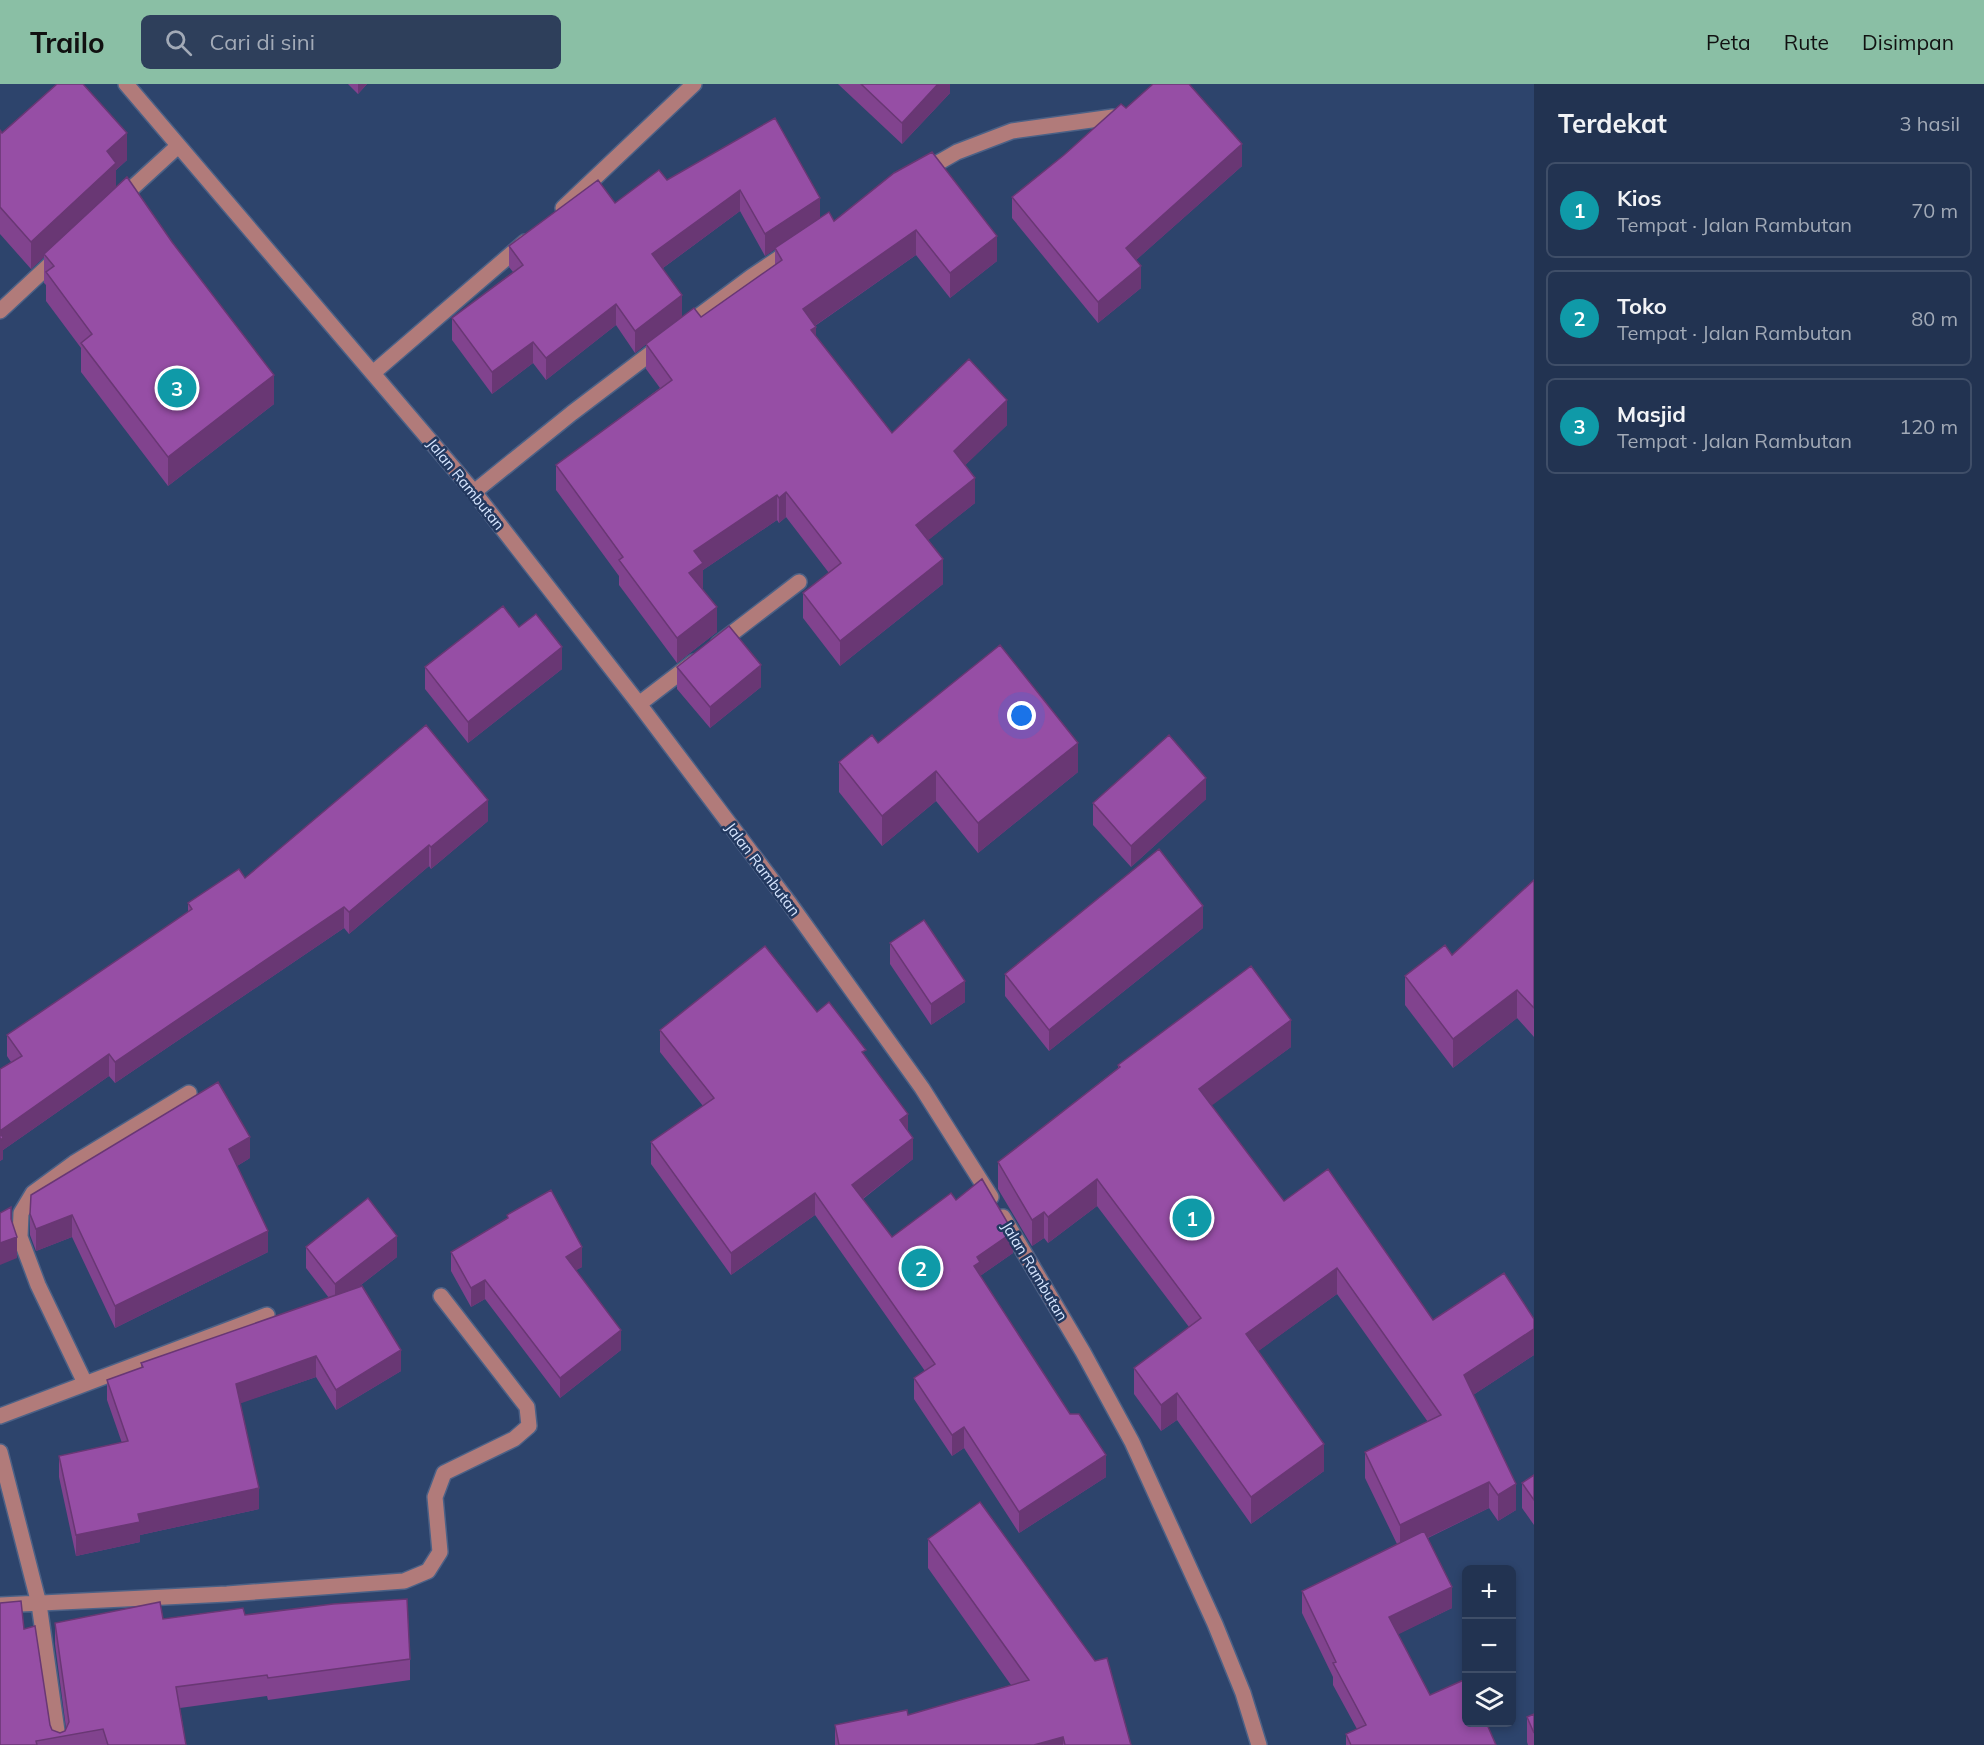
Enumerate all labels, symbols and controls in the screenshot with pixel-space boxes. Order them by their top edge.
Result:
search box [141,15,561,69]
text: Trailo [30,25,105,60]
icon: search [162,26,195,59]
text: Cari di sini [210,28,315,56]
text: Peta [1706,29,1751,55]
text: Rute [1784,29,1829,55]
text: Disimpan [1862,29,1954,55]
text: Terdekat [1558,107,1667,140]
text: 3 hasil [1900,111,1960,136]
text: Kios [1617,184,1661,212]
text: 1 [1574,198,1586,223]
text: 70 m [1911,198,1958,223]
text: Tempat · Jalan Rambutan [1617,212,1852,237]
text: Toko [1617,292,1667,320]
text: 2 [1574,306,1586,331]
text: 80 m [1911,306,1958,331]
text: Tempat · Jalan Rambutan [1617,320,1852,345]
pin: 3 [158,366,196,410]
text: Masjid [1617,400,1686,428]
text: 3 [1574,414,1586,439]
text: 120 m [1899,414,1958,439]
text: Tempat · Jalan Rambutan [1617,428,1852,453]
street label: Jalan Rambutan [423,434,509,534]
your location [1007,701,1036,730]
street label: Jalan Rambutan [722,818,804,920]
pin: 1 [1172,1196,1212,1240]
street label: Jalan Rambutan [998,1218,1072,1324]
pin: 2 [902,1246,940,1290]
map controls [1462,1565,1516,1727]
button: + [1462,1565,1516,1619]
button: − [1462,1619,1516,1673]
button: layers [1462,1673,1516,1727]

